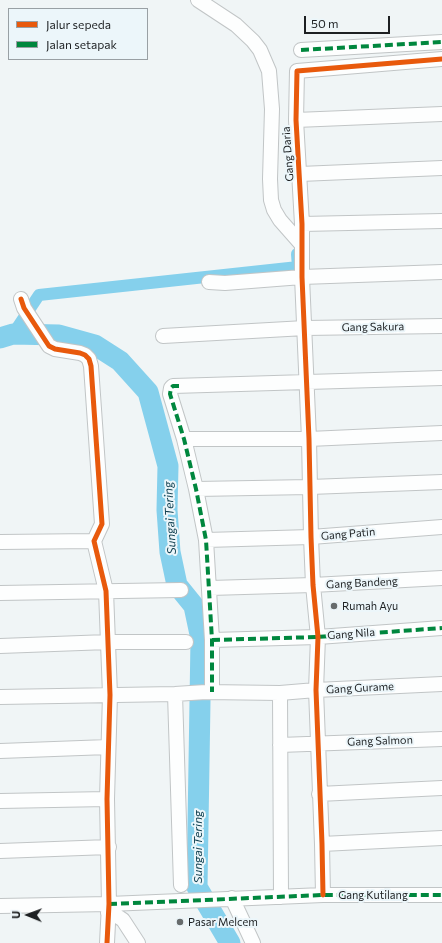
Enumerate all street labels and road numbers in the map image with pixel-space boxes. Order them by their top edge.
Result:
street label: Gang Daria [279,126,297,182]
street label: Gang Sakura [342,320,404,334]
street label: Gang Patin [320,525,376,543]
street label: Gang Bandeng [326,575,398,591]
street label: Gang Nila [327,626,375,642]
street label: Gang Gurame [326,680,394,696]
street label: Gang Salmon [347,733,413,749]
street label: Gang Kutilang [338,888,408,902]

